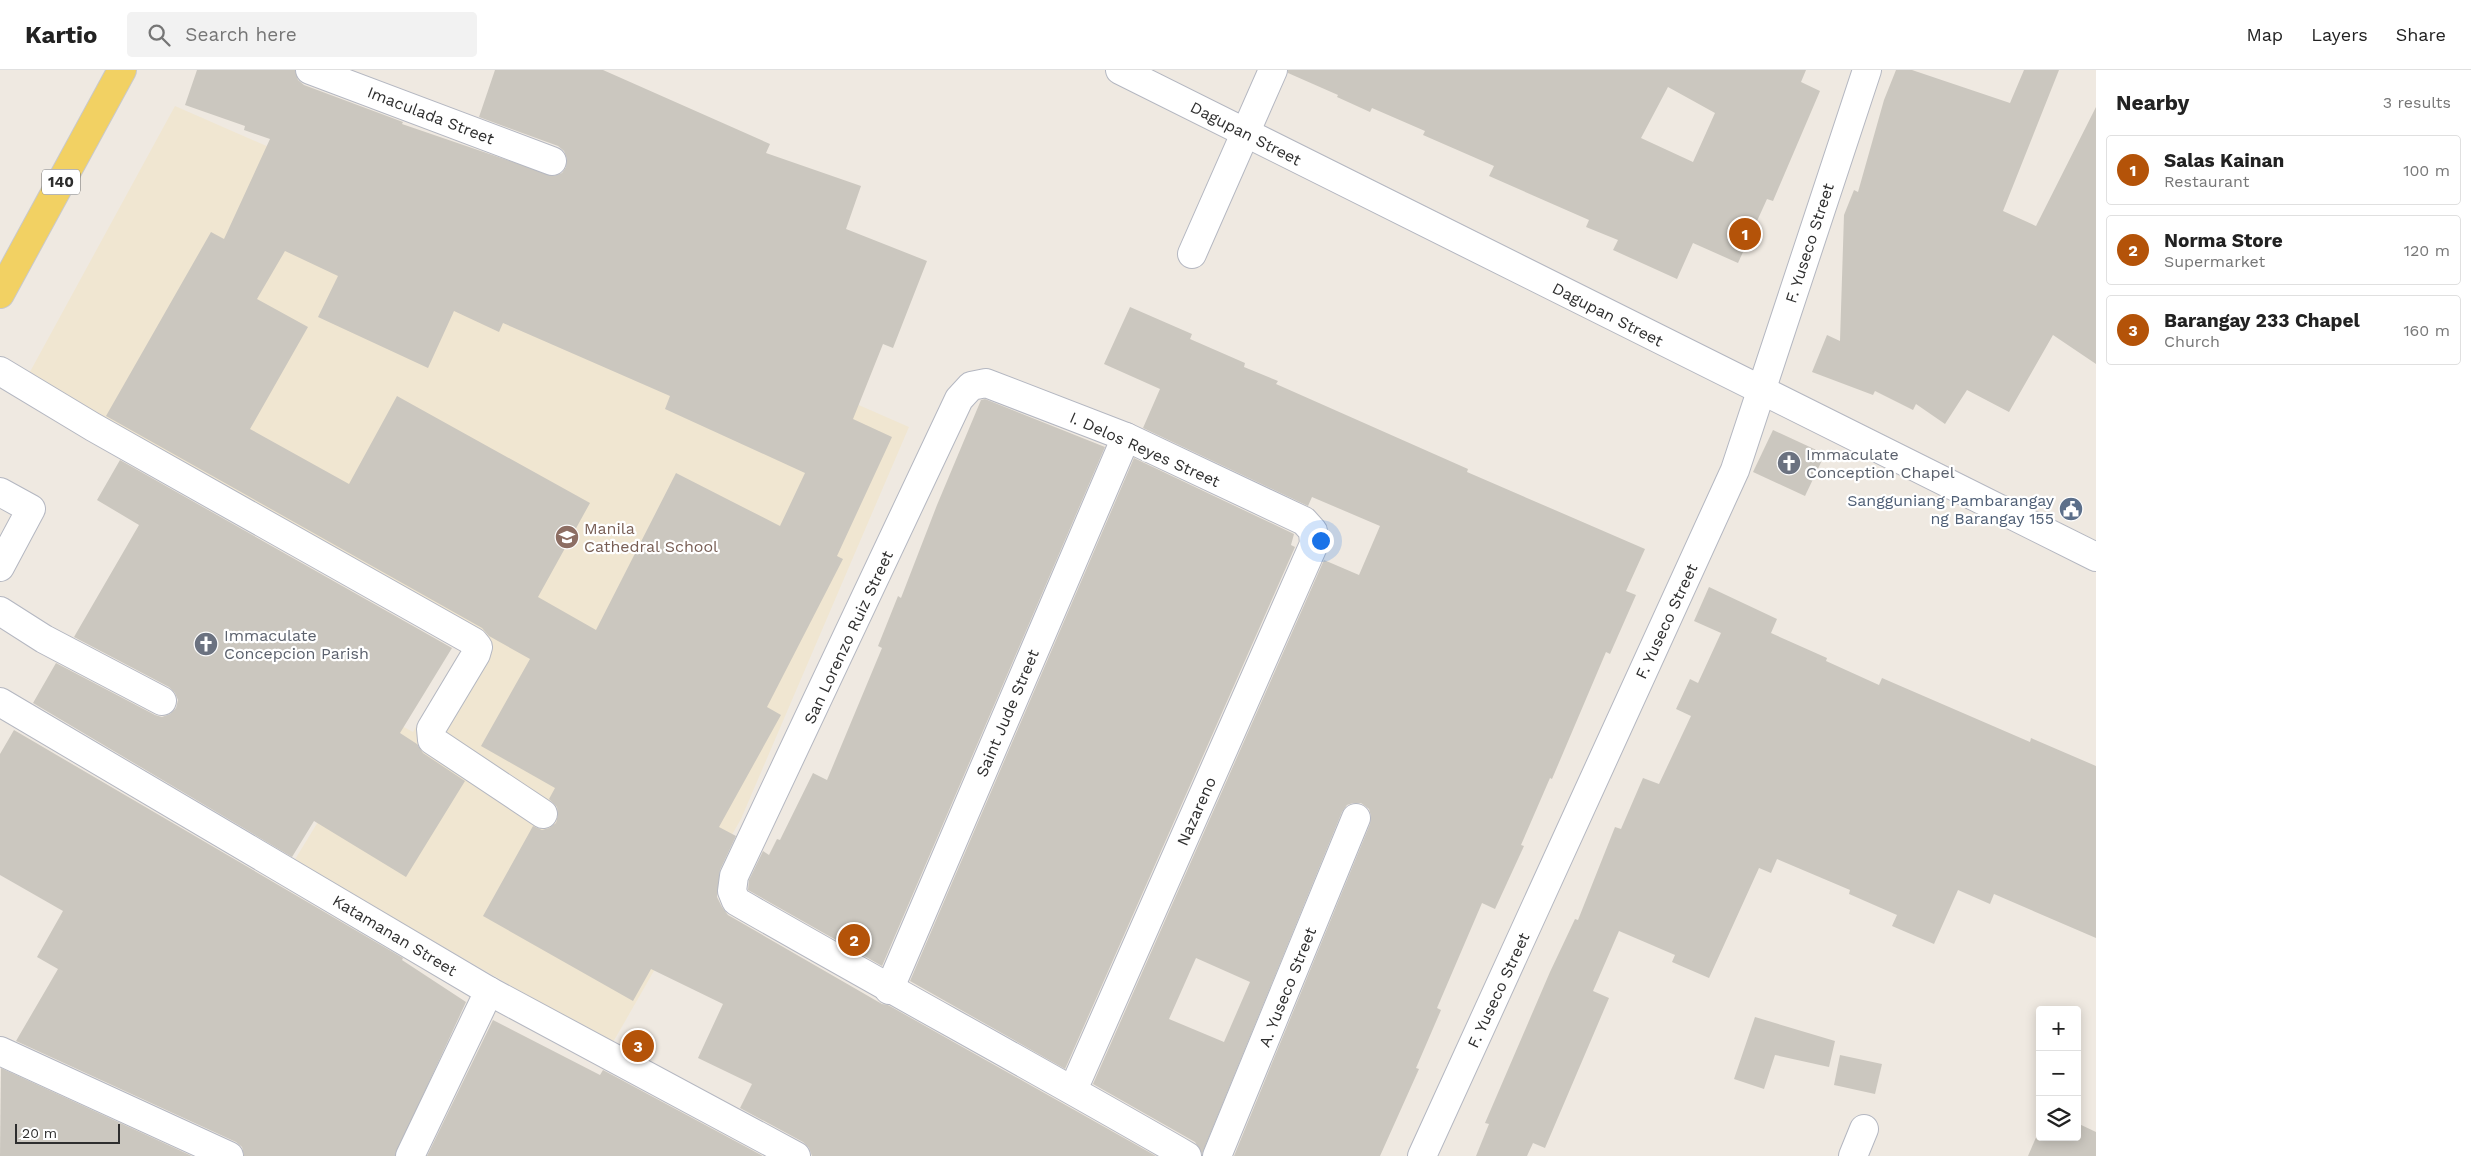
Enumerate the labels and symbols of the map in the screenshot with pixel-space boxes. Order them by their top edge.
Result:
street label: Imaculada Street [365,83,497,148]
street label: Dagupan Street [1187,97,1305,170]
road number: 140 [42,170,80,194]
street label: F. Yuseco Street [1781,180,1838,306]
pin: 1 [1729,215,1761,253]
street label: Dagupan Street [1549,278,1667,351]
street label: I. Delos Reyes Street [1067,408,1223,491]
place label: Immaculate Conception Chapel [1806,445,1955,482]
church icon: Immaculate Conception Chapel [1776,450,1802,476]
place label: Sangguniang Pambarangay ng Barangay 155 [1847,491,2055,528]
public building icon: Sangguniang Pambarangay ng Barangay 155 [2058,496,2084,522]
place label: Manila Cathedral School [584,519,718,556]
school or university icon: Manila Cathedral School [554,524,580,550]
your location [1308,528,1334,554]
street label: San Lorenzo Ruiz Street [800,547,897,727]
street label: F. Yuseco Street [1631,560,1702,682]
place label: Immaculate Concepcion Parish [224,626,369,663]
church icon: Immaculate Concepcion Parish [193,631,219,657]
street label: Saint Jude Street [972,646,1043,780]
street label: Nazareno [1173,774,1220,849]
street label: Katamanan Street [329,891,461,980]
pin: 2 [838,921,870,959]
street label: A. Yuseco Street [1255,924,1320,1050]
street label: F. Yuseco Street [1463,929,1534,1051]
pin: 3 [622,1027,654,1065]
scale bar [15,1121,120,1144]

